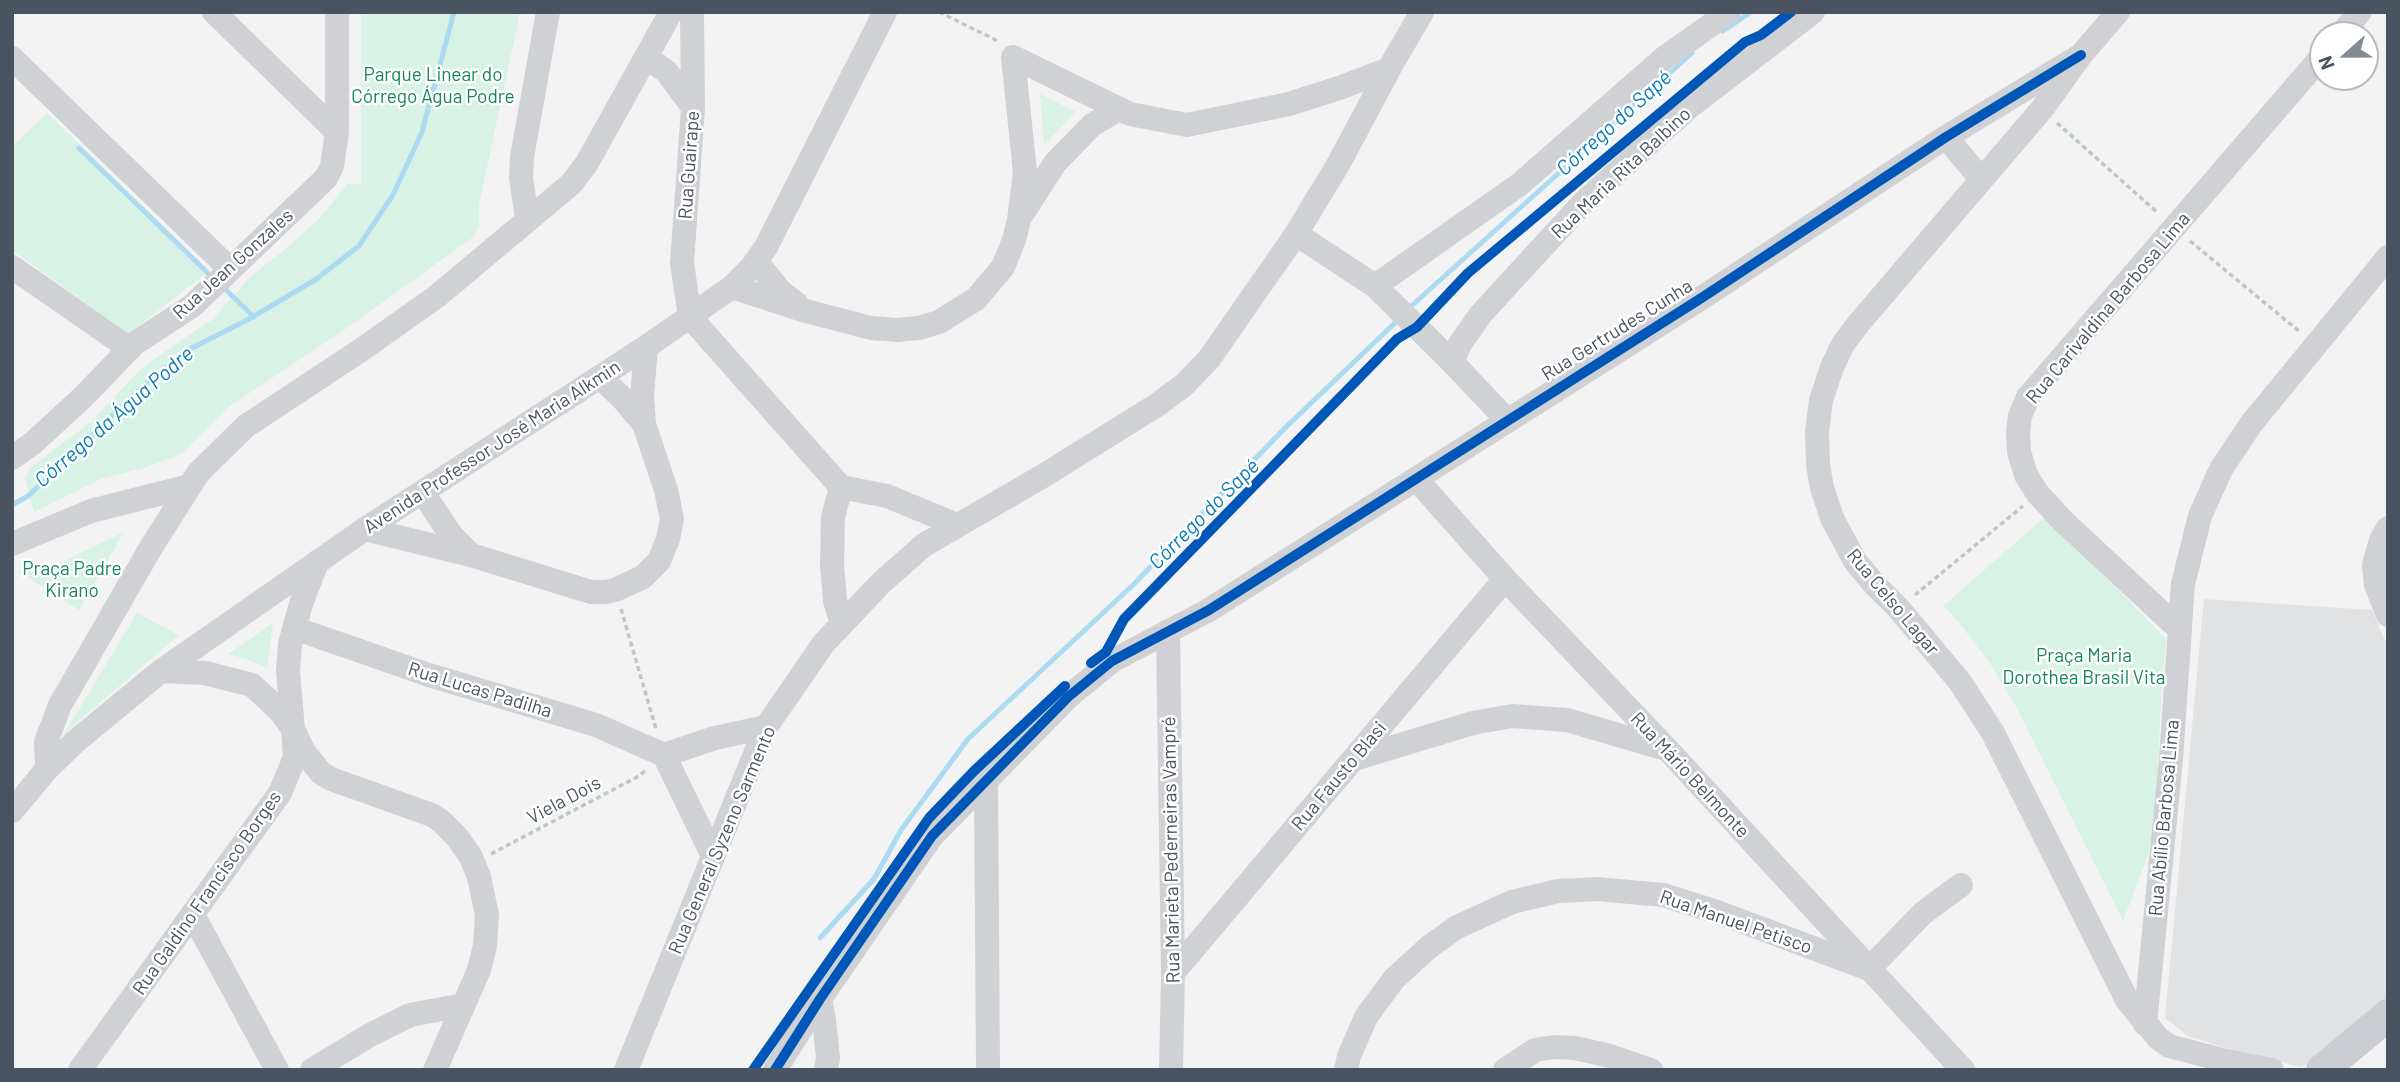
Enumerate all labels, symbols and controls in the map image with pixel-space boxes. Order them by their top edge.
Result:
north arrow [2309,21,2379,91]
text: N [2313,53,2339,73]
park label: Parque Linear do Córrego Água Podre [351,64,515,108]
water label: Córrego do Sapé [1551,65,1677,181]
street label: Rua Maria Rita Balbino [1547,102,1695,244]
street label: Rua Guairape [674,110,704,220]
street label: Rua Jean Gonzales [168,204,298,324]
street label: Rua Carivaldina Barbosa Lima [2021,208,2195,408]
street label: Rua Gertrudes Cunha [1537,274,1697,386]
water label: Córrego da Água Podre [29,341,199,493]
street label: Avenida Professor José Maria Alkmin [359,355,625,539]
water label: Córrego do Sapé [1143,453,1265,575]
street label: Rua Celso Lagar [1842,544,1944,660]
park label: Praça Padre Kirano [22,558,122,602]
park label: Praça Maria Dorothea Brasil Vita [2002,645,2166,689]
street label: Rua Lucas Padilha [405,657,555,723]
street label: Rua Mário Belmonte [1626,707,1754,843]
street label: Rua Marieta Pederneiras Vampré [1157,716,1185,984]
street label: Rua Fausto Blasi [1287,717,1391,835]
street label: Rua Abílio Barbosa Lima [2144,719,2184,917]
street label: Rua General Syzeno Sarmento [664,723,780,957]
street label: Viela Dois [523,771,605,829]
street label: Rua Galdino Francisco Borges [128,787,286,999]
street label: Rua Manuel Petisco [1657,885,1815,959]

